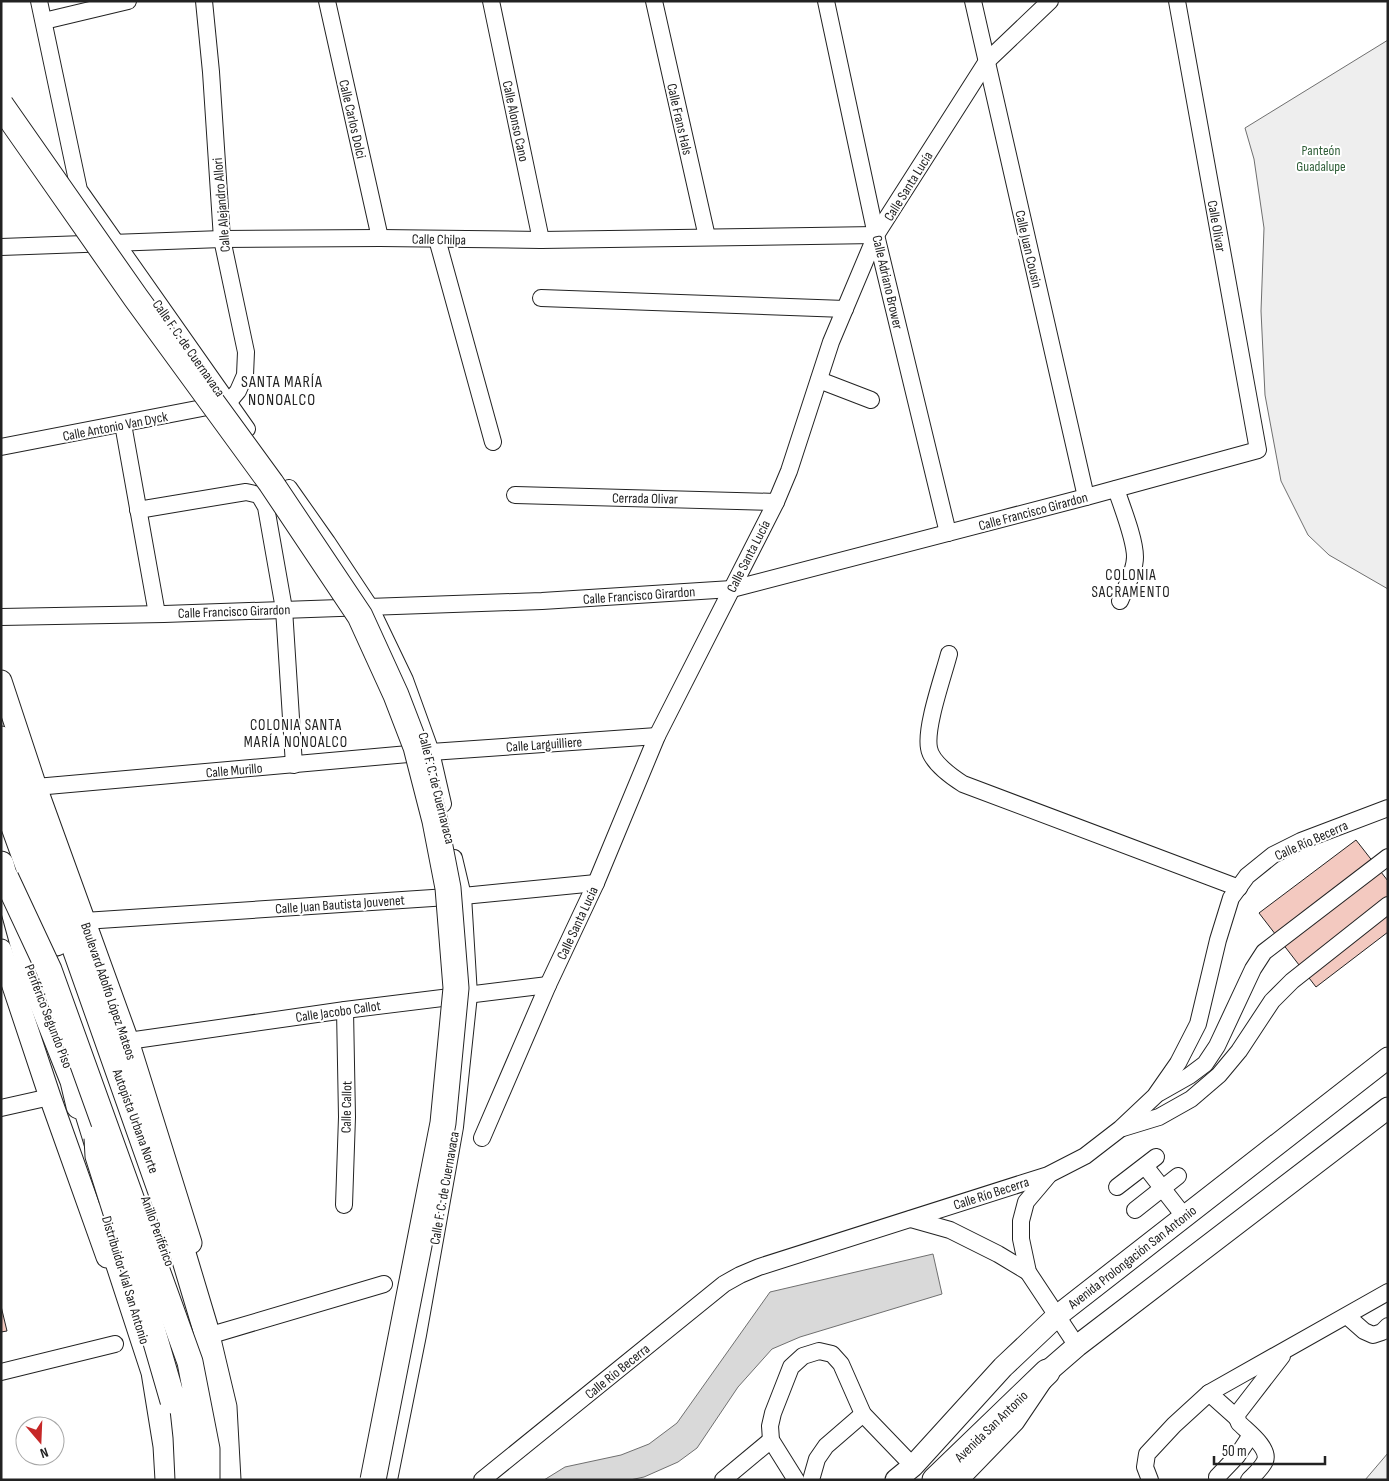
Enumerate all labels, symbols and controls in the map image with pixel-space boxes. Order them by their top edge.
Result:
street label: Calle Carlos Dolci [335,78,370,160]
street label: Calle Alonso Cano [499,79,532,163]
street label: Calle Frans Hals [663,82,696,157]
park label: Panteón Guadalupe [1296,142,1346,175]
street label: Calle Santa Lucía [880,148,937,224]
street label: Calle Alejandro Allori [209,157,234,253]
street label: Calle Olivar [1204,199,1229,253]
street label: Calle Juan Cousin [1011,209,1046,290]
street label: Calle Chilpa [412,231,466,248]
street label: Calle Adriano Brower [868,233,907,331]
street label: Calle F. C. de Cuernavaca [149,297,228,400]
district label: SANTA MARÍA NONOALCO [241,373,323,410]
street label: Calle Antonio Van Dyck [61,408,170,445]
street label: Cerrada Olivar [612,489,678,508]
street label: Calle Francisco Girardon [977,489,1090,534]
street label: Calle Santa Lucía [723,517,774,595]
district label: COLONIA SACRAMENTO [1091,566,1171,602]
street label: Calle Francisco Girardon [582,583,696,608]
street label: Calle Francisco Girardon [177,601,291,622]
district label: COLONIA SANTA MARÍA NONOALCO [244,716,348,752]
street label: Calle F. C. de Cuernavaca [414,731,459,846]
street label: Calle Larguilliere [505,733,583,756]
street label: Calle Murillo [205,760,263,781]
street label: Calle Río Becerra [1272,817,1350,864]
street label: Calle Santa Lucía [553,884,602,963]
street label: Calle Juan Bautista Jouvenet [275,891,405,918]
street label: Boulevard Adolfo López Mateos [77,920,140,1062]
street label: Periférico Segundo Piso [21,962,76,1071]
street label: Calle Jacobo Callot [294,997,382,1026]
street label: Autopista Urbana Norte [108,1066,162,1176]
street label: Calle Callot [338,1081,355,1133]
street label: Calle F. C. de Cuernavaca [426,1130,463,1246]
street label: Calle Río Becerra [951,1173,1031,1214]
street label: Anillo Periférico [137,1193,178,1269]
street label: Avenida Prolongación San Antonio [1064,1202,1200,1313]
street label: Distribuidor Vial San Antonio [98,1214,153,1346]
street label: Calle Río Becerra [582,1340,653,1403]
street label: Avenida San Antonio [951,1387,1032,1466]
north arrow [15,1416,65,1466]
scale bar [1214,1434,1325,1466]
text: 50 m [1222,1442,1247,1461]
text: N [38,1444,50,1462]

